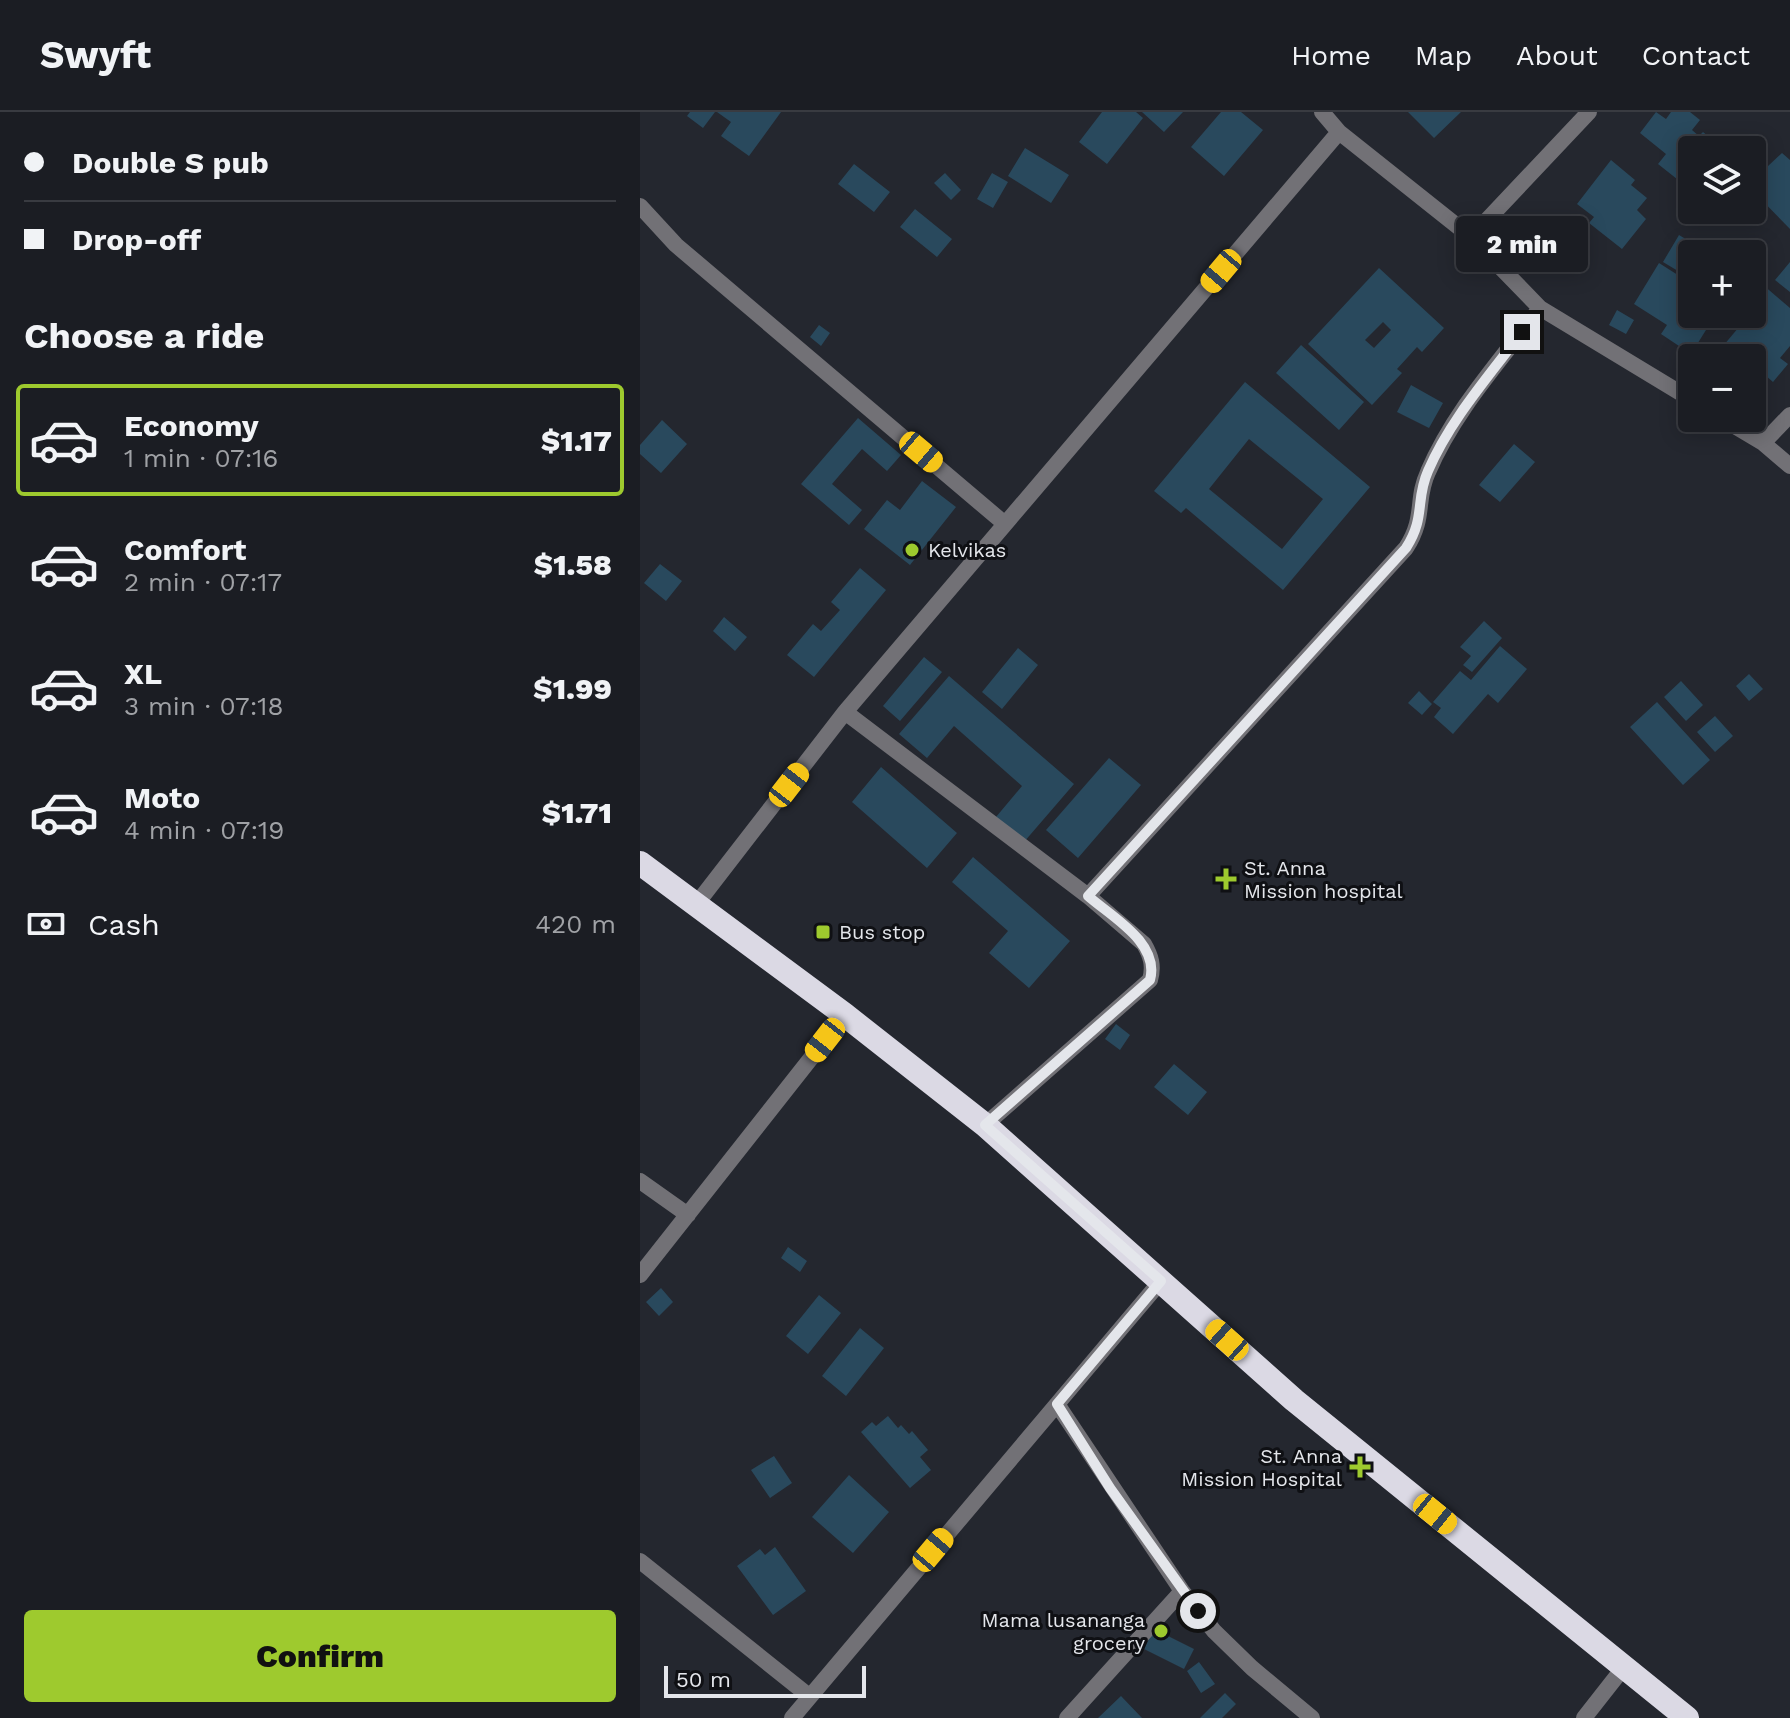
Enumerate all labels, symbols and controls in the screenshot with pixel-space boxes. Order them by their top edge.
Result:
text: Swyft [40,33,151,77]
text: Home [1291,39,1371,72]
text: Map [1415,39,1472,72]
text: About [1516,39,1598,72]
text: Contact [1642,39,1750,72]
map controls [1678,136,1766,432]
button: layers [1678,136,1766,224]
text: Double S pub [72,145,269,180]
callout: 2 min [1456,216,1588,272]
text: Drop-off [72,222,201,257]
text: 2 min [1487,229,1557,259]
button: + [1678,240,1766,328]
car [1196,245,1246,297]
route end [1504,314,1540,350]
text: Choose a ride [24,315,264,357]
button: − [1678,344,1766,432]
icon: car [28,404,100,476]
text: Economy [124,408,259,443]
text: $1.17 [541,423,612,458]
car [895,427,947,477]
text: 1 min · 07:16 [124,443,278,473]
icon: car [28,528,100,600]
text: Comfort [124,532,246,567]
place label: Kelvikas [928,538,1006,562]
marker: Kelvikas [903,541,921,559]
text: $1.58 [534,547,612,582]
text: 2 min · 07:17 [124,567,282,597]
icon: car [28,652,100,724]
text: XL [124,656,162,691]
text: $1.99 [533,671,612,706]
text: 3 min · 07:18 [124,691,284,721]
car [765,759,813,811]
icon: car [28,776,100,848]
text: Moto [124,780,200,815]
text: $1.71 [542,795,612,830]
text: 4 min · 07:19 [124,815,284,845]
place label: St. Anna Mission hospital [1244,856,1403,903]
marker: St. Anna Mission hospital [1215,868,1237,890]
icon: cash [24,902,68,946]
text: Cash [88,907,160,942]
text: 420 m [535,909,616,939]
place label: Bus stop [839,920,925,944]
marker: Bus stop [814,923,832,941]
car [801,1014,849,1066]
car [1201,1315,1253,1365]
place label: St. Anna Mission Hospital [1181,1444,1342,1491]
marker: St. Anna Mission Hospital [1349,1456,1371,1478]
car [1409,1490,1461,1538]
car [908,1524,958,1576]
route start [1180,1593,1216,1629]
place label: Mama lusananga grocery [982,1608,1146,1655]
button: Confirm [24,1610,616,1702]
marker: Mama lusananga grocery [1152,1622,1170,1640]
scale bar [664,1662,866,1698]
text: 50 m [676,1667,731,1692]

